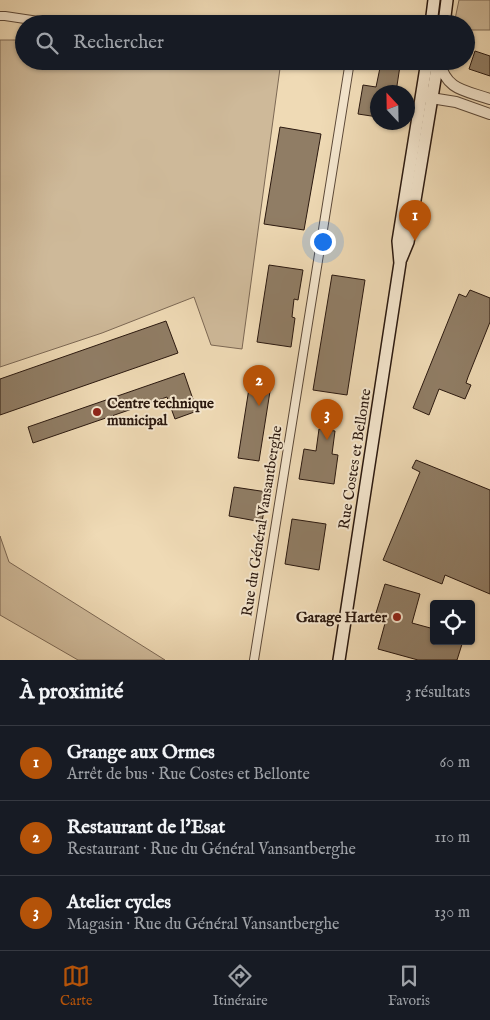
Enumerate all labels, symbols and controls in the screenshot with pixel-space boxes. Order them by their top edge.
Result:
search box [15,15,475,70]
icon: search [33,29,61,57]
text: Rechercher [73,31,164,55]
north arrow [370,85,415,130]
pin: 1 [399,200,431,241]
your location [310,229,336,255]
pin: 2 [243,365,275,406]
street label: Rue Costes et Bellonte [334,387,376,531]
place label: Centre technique municipal [107,394,214,430]
pin: 3 [311,399,343,440]
marker: Centre technique municipal [91,406,103,418]
street label: Rue du Général Vansantberghe [238,424,286,618]
map controls [430,600,475,645]
button: locate [430,600,475,645]
place label: Garage Harter [296,608,387,627]
marker: Garage Harter [391,611,403,623]
text: À proximité [20,679,123,706]
text: 3 résultats [405,683,470,703]
text: Grange aux Ormes [67,741,215,765]
text: 1 [33,753,39,773]
text: 60 m [440,753,470,773]
text: Arrêt de bus · Rue Costes et Bellonte [67,765,310,785]
text: Restaurant de l'Esat [67,816,225,840]
text: 2 [32,828,40,848]
text: 110 m [434,828,470,848]
text: Restaurant · Rue du Général Vansantberghe [67,840,356,860]
text: Atelier cycles [67,891,171,915]
text: 3 [33,903,39,923]
text: 130 m [434,903,470,923]
text: Magasin · Rue du Général Vansantberghe [67,915,339,935]
tab: Carte [60,962,93,1010]
tab: Itinéraire [213,962,268,1010]
tab: Favoris [388,962,430,1010]

